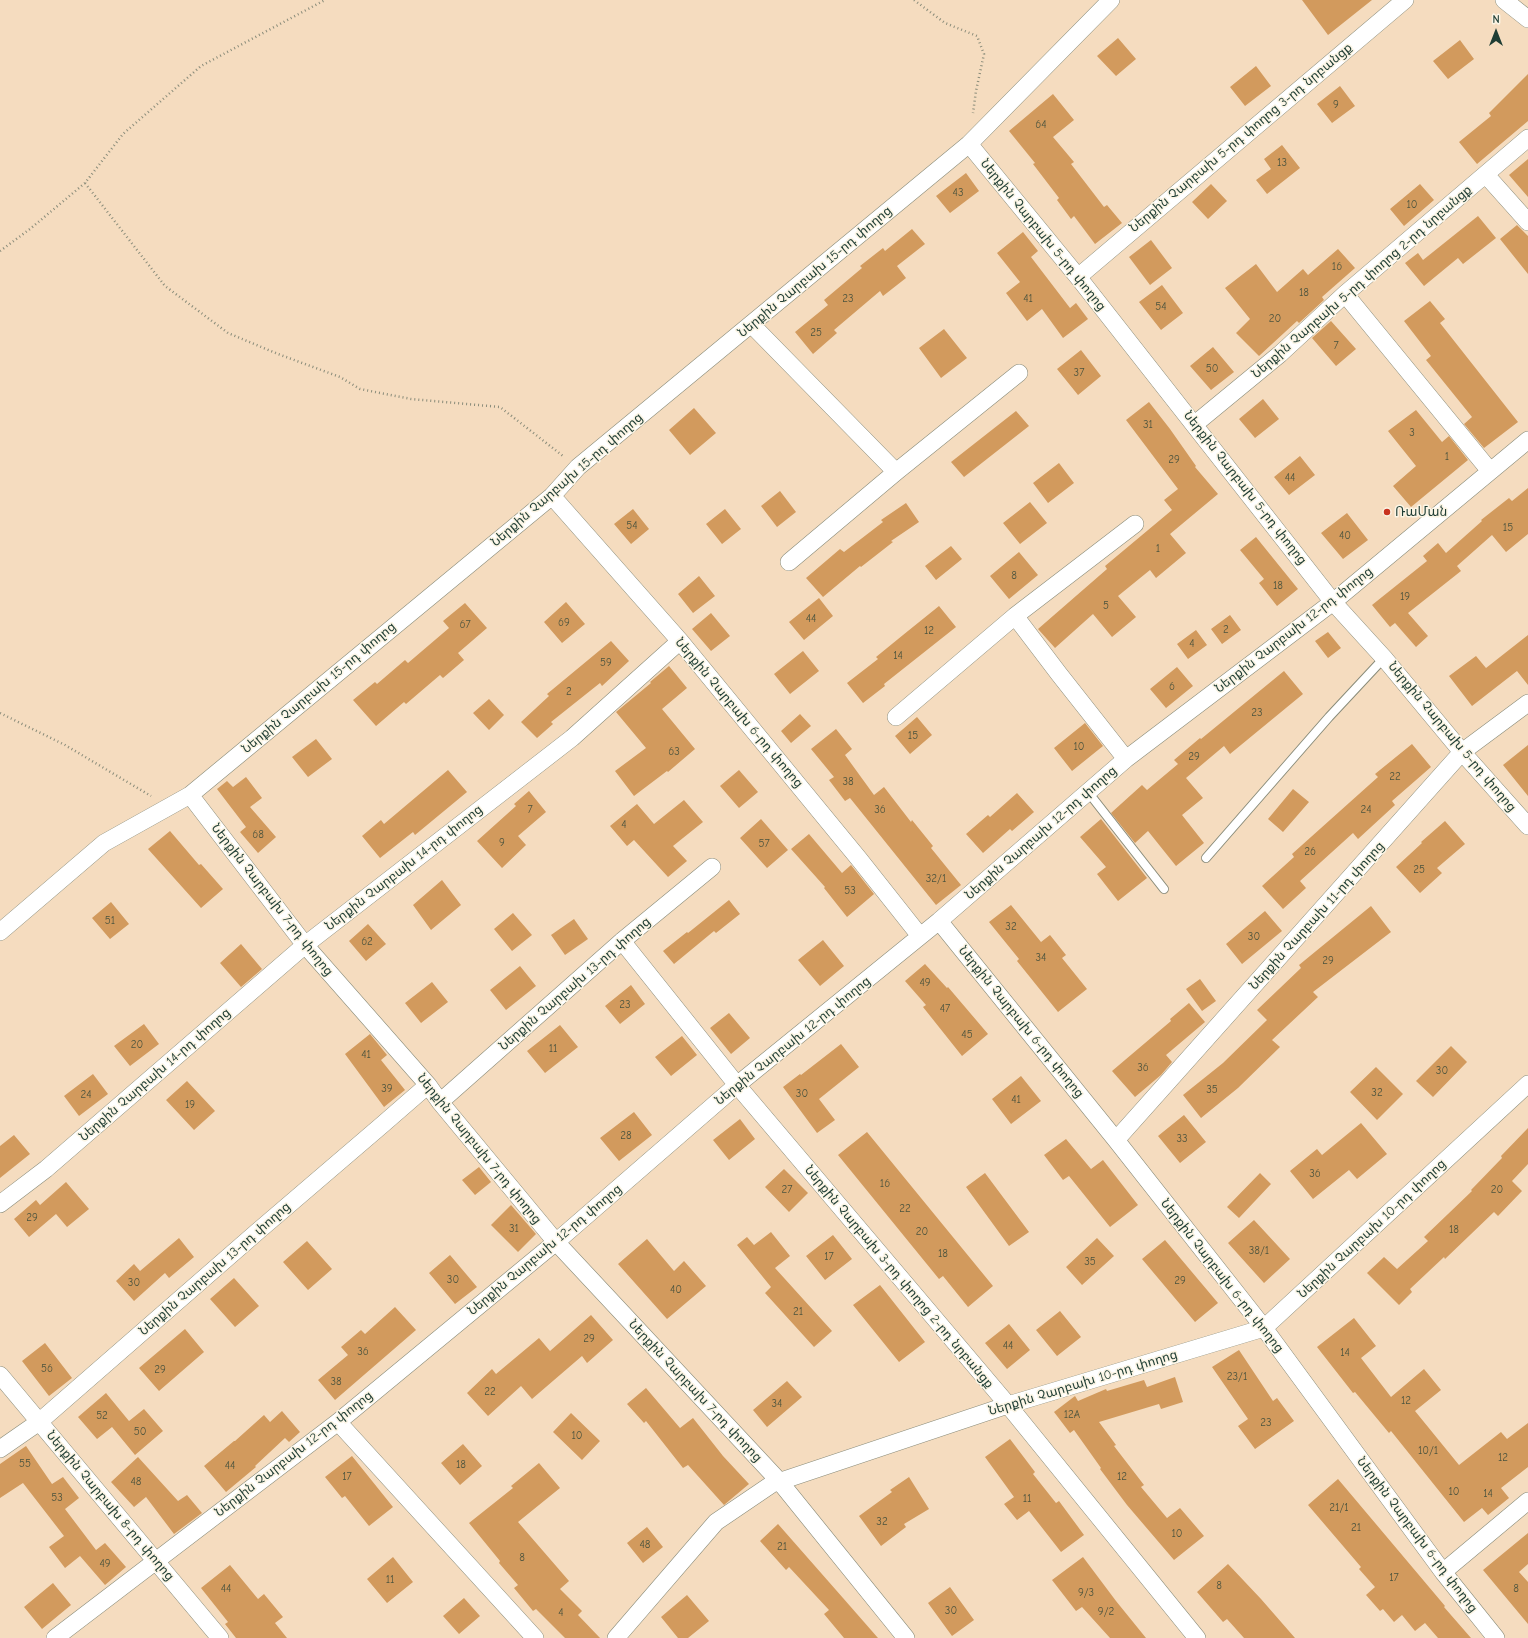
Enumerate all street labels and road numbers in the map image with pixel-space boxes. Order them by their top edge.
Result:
street label: Ներքին Չարբախ 5-րդ փողոց 3-րդ նրբանցք [1126,40,1356,236]
street label: Ներքին Չարբախ 5-րդ փողոց [977,156,1109,314]
street label: Ներքին Չարբախ 5-րդ փողոց 2-րդ նրբանցք [1249,182,1475,382]
street label: Ներքին Չարբախ 15-րդ փողոց [735,203,895,341]
street label: Ներքին Չարբախ 5-րդ փողոց [1180,408,1310,568]
street label: Ներքին Չարբախ 15-րդ փողոց [488,410,646,550]
street label: Ներքին Չարբախ 12-րդ փողոց [1212,564,1376,696]
street label: Ներքին Չարբախ 15-րդ փողոց [239,619,399,757]
street label: Ներքին Չարբախ 6-րդ փողոց [672,635,806,791]
street label: Ներքին Չարբախ 5-րդ փողոց [1385,659,1519,815]
street label: Ներքին Չարբախ 12-րդ փողոց [962,763,1120,903]
street label: Ներքին Չարբախ 14-րդ փողոց [322,802,486,934]
street label: Ներքին Չարբախ 7-րդ փողոց [208,821,336,979]
street label: Ներքին Չարբախ 11-րդ փողոց [1246,839,1388,993]
street label: Ներքին Չարբախ 13-րդ փողոց [496,914,654,1054]
street label: Ներքին Չարբախ 6-րդ փողոց [955,943,1087,1101]
street label: Ներքին Չարբախ 12-րդ փողոց [712,973,874,1109]
street label: Ներքին Չարբախ 14-րդ փողոց [76,1005,234,1145]
street label: Ներքին Չարբախ 7-րդ փողոց [413,1071,545,1227]
street label: Ներքին Չարբախ 10-րդ փողոց [1295,1156,1449,1302]
street label: Ներքին Չարբախ 3-րդ փողոց 2-րդ նրբանցք [801,1163,997,1391]
street label: Ներքին Չարբախ 12-րդ փողոց [465,1181,625,1319]
street label: Ներքին Չարբախ 6-րդ փողոց [1157,1196,1287,1356]
street label: Ներքին Չարբախ 13-րդ փողոց [136,1199,294,1339]
street label: Ներքին Չարբախ 7-րդ փողոց [625,1317,765,1465]
street label: Ներքին Չարբախ 10-րդ փողոց [987,1347,1179,1419]
street label: Ներքին Չարբախ 12-րդ փողոց [212,1388,376,1520]
street label: Ներքին Չարբախ 8-րդ փողոց [43,1428,177,1584]
street label: Ներքին Չարբախ 6-րդ փողոց [1353,1454,1481,1616]

